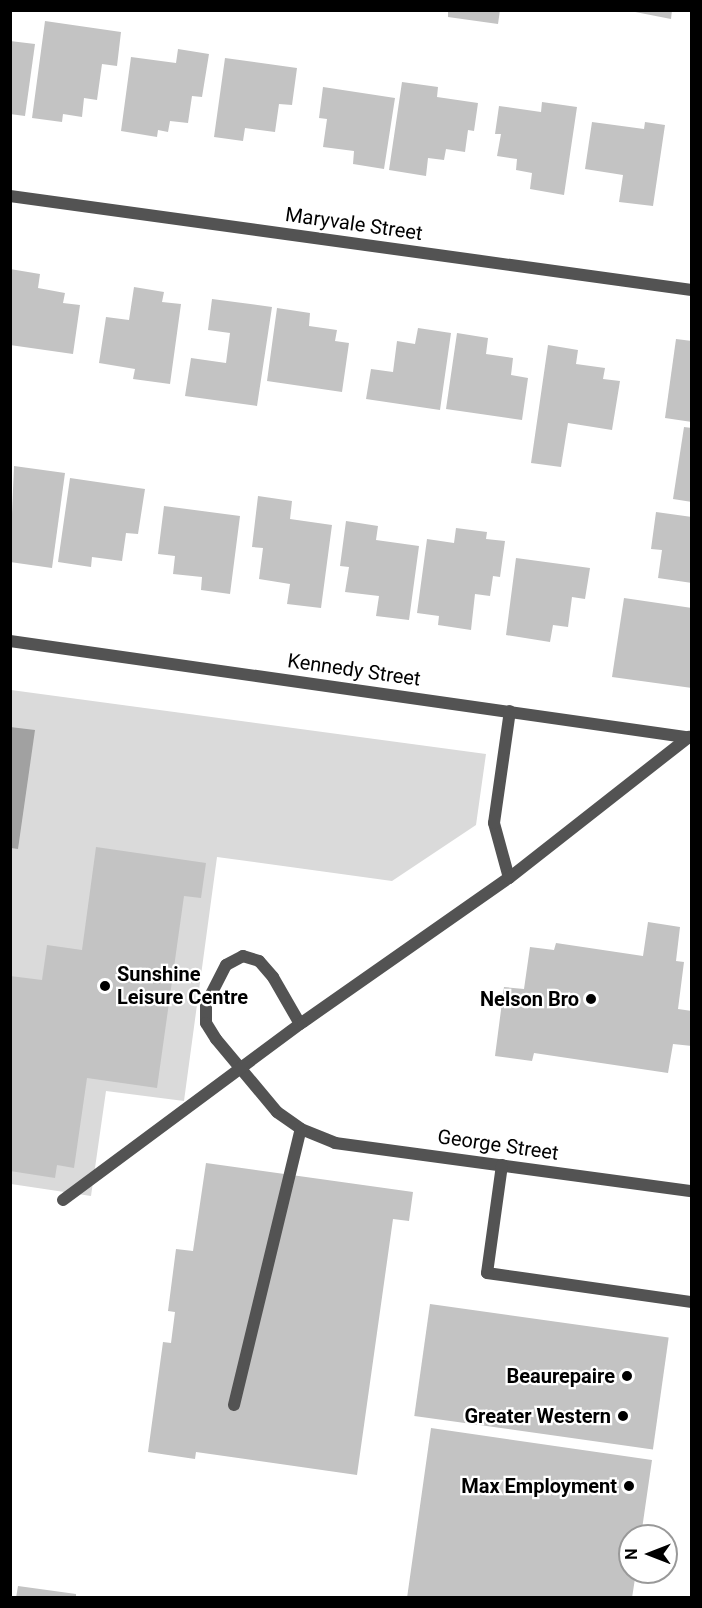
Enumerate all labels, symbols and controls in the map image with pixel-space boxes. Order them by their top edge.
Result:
street label: Maryvale Street [284,202,424,246]
street label: Kennedy Street [286,649,422,691]
place label: Sunshine Leisure Centre [117,963,248,1010]
marker: Sunshine Leisure Centre [98,979,112,993]
place label: Nelson Bro [480,987,579,1011]
marker: Nelson Bro [584,992,598,1006]
street label: George Street [436,1125,560,1165]
place label: Beaurepaire [506,1364,615,1388]
marker: Beaurepaire [620,1369,634,1383]
place label: Greater Western [464,1404,611,1428]
marker: Greater Western [616,1409,630,1423]
place label: Max Employment [461,1474,617,1498]
marker: Max Employment [622,1479,636,1493]
north arrow [618,1524,678,1584]
text: N [622,1548,641,1560]

